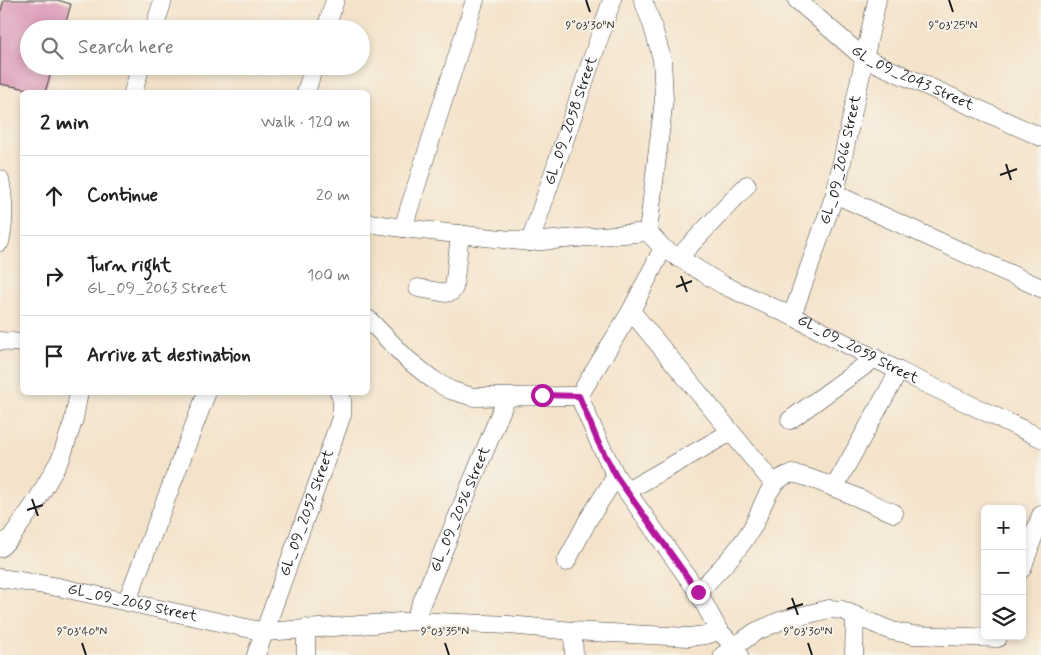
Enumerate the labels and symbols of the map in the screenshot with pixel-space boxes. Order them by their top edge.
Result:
text: 9°03'30"N [566,18,614,34]
text: 9°03'25"N [929,18,977,34]
street label: GL_09_2043 Street [847,41,977,116]
street label: GL_09_2058 Street [540,54,602,188]
street label: GL_09_2066 Street [815,93,866,227]
street label: GL_09_2059 Street [794,310,922,389]
route start [531,384,554,407]
street label: GL_09_2056 Street [425,443,495,575]
street label: GL_09_2052 Street [275,446,339,579]
street label: GL_09_2069 Street [66,579,200,627]
route end [687,581,710,604]
text: 9°03'40"N [57,624,107,640]
text: 9°03'35"N [421,624,469,640]
text: 9°03'30"N [784,624,832,640]

